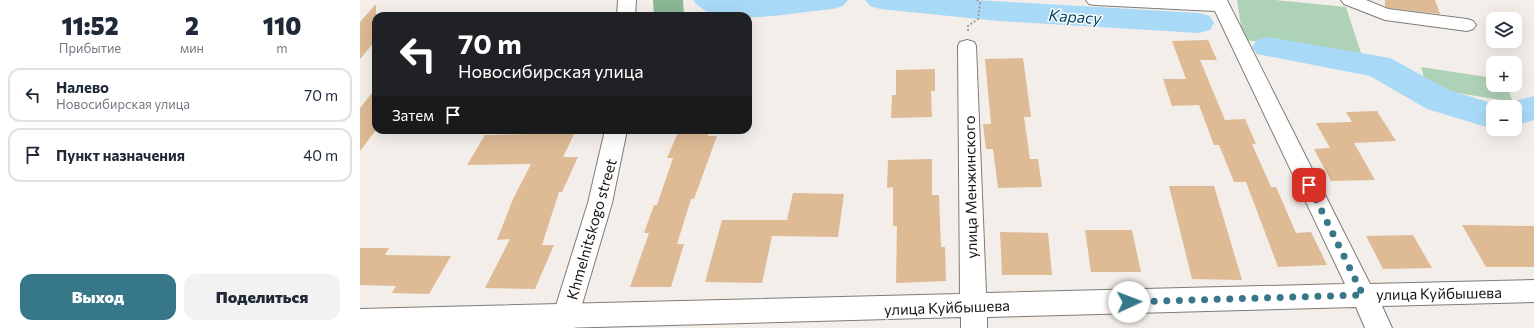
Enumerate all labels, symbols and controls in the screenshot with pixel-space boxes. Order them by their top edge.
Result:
water label: Карасу [1048,5,1103,27]
text: 11:52 [61,11,119,40]
text: 2 [185,11,199,40]
text: 110 [263,11,301,40]
map controls [1486,12,1522,136]
button: layers [1486,12,1522,48]
text: 70 m [458,26,522,60]
icon: left [392,28,444,80]
text: Прибытие [59,40,121,56]
text: мин [180,40,204,56]
text: m [276,40,288,56]
button: + [1486,56,1522,92]
text: Новосибирская улица [458,60,644,82]
text: Налево [56,78,109,96]
icon: left [22,84,44,106]
text: 70 m [304,86,338,104]
text: Новосибирская улица [56,96,190,112]
button: − [1486,100,1522,136]
icon: arrive [442,104,464,126]
text: Затем [392,106,434,124]
street label: улица Менжинского [960,115,980,259]
icon: arrive [22,144,44,166]
text: Пункт назначения [56,146,185,164]
text: 40 m [303,146,338,164]
street label: Khmelnitskogo street [562,156,620,302]
pin [1292,168,1326,202]
icon: arrive [1298,174,1320,196]
button: Выход [20,274,176,320]
button: Поделиться [184,274,340,320]
position arrow [1108,281,1150,323]
street label: улица Куйбышева [1376,283,1502,303]
street label: улица Куйбышева [884,296,1010,318]

